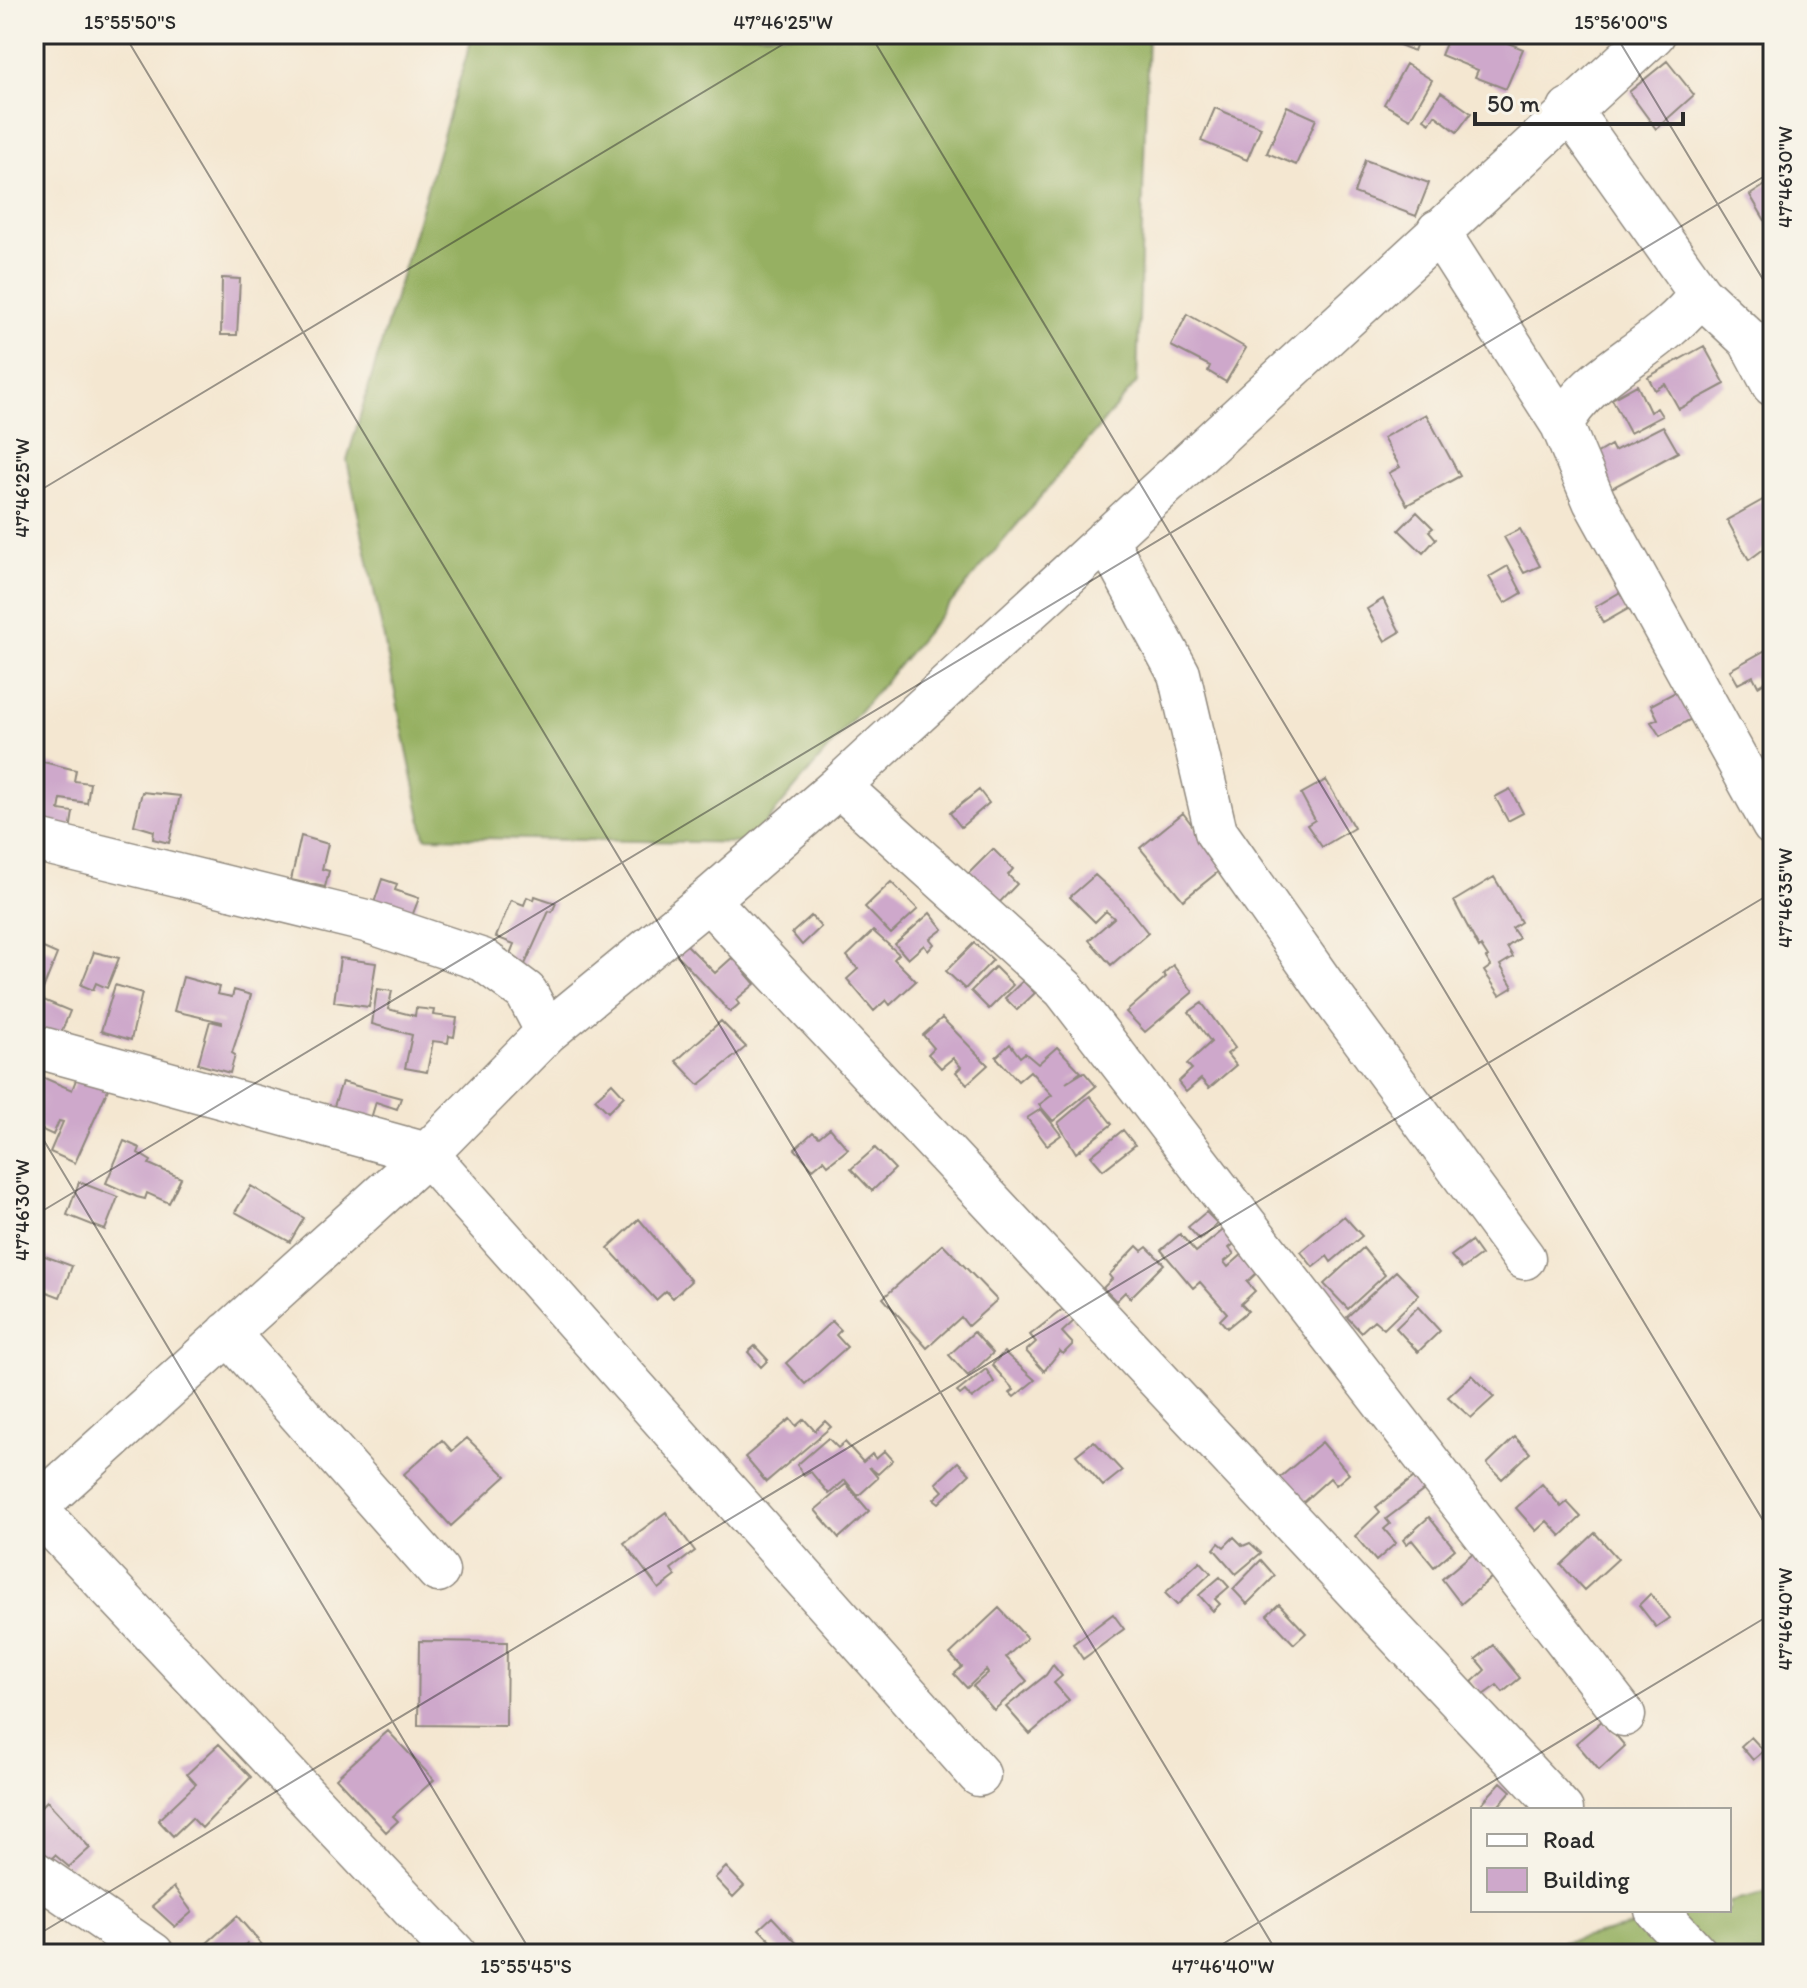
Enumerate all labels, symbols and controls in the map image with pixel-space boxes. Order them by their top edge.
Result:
text: 15°55'50"S [84,10,176,34]
text: 47°46'25"W [733,10,833,34]
text: 15°56'00"S [1574,10,1668,34]
scale bar [1475,76,1683,126]
text: 50 m [1487,89,1540,118]
text: 47°46'30"W [1773,126,1797,228]
text: 47°46'25"W [10,438,34,538]
text: 47°46'35"W [1773,848,1797,948]
text: 47°46'30"W [10,1159,34,1261]
text: 47°46'40"W [1773,1568,1797,1670]
legend [1471,1808,1731,1912]
text: Road [1543,1825,1595,1854]
text: Building [1543,1865,1630,1894]
text: 15°55'45"S [480,1954,572,1978]
text: 47°46'40"W [1172,1954,1274,1978]

